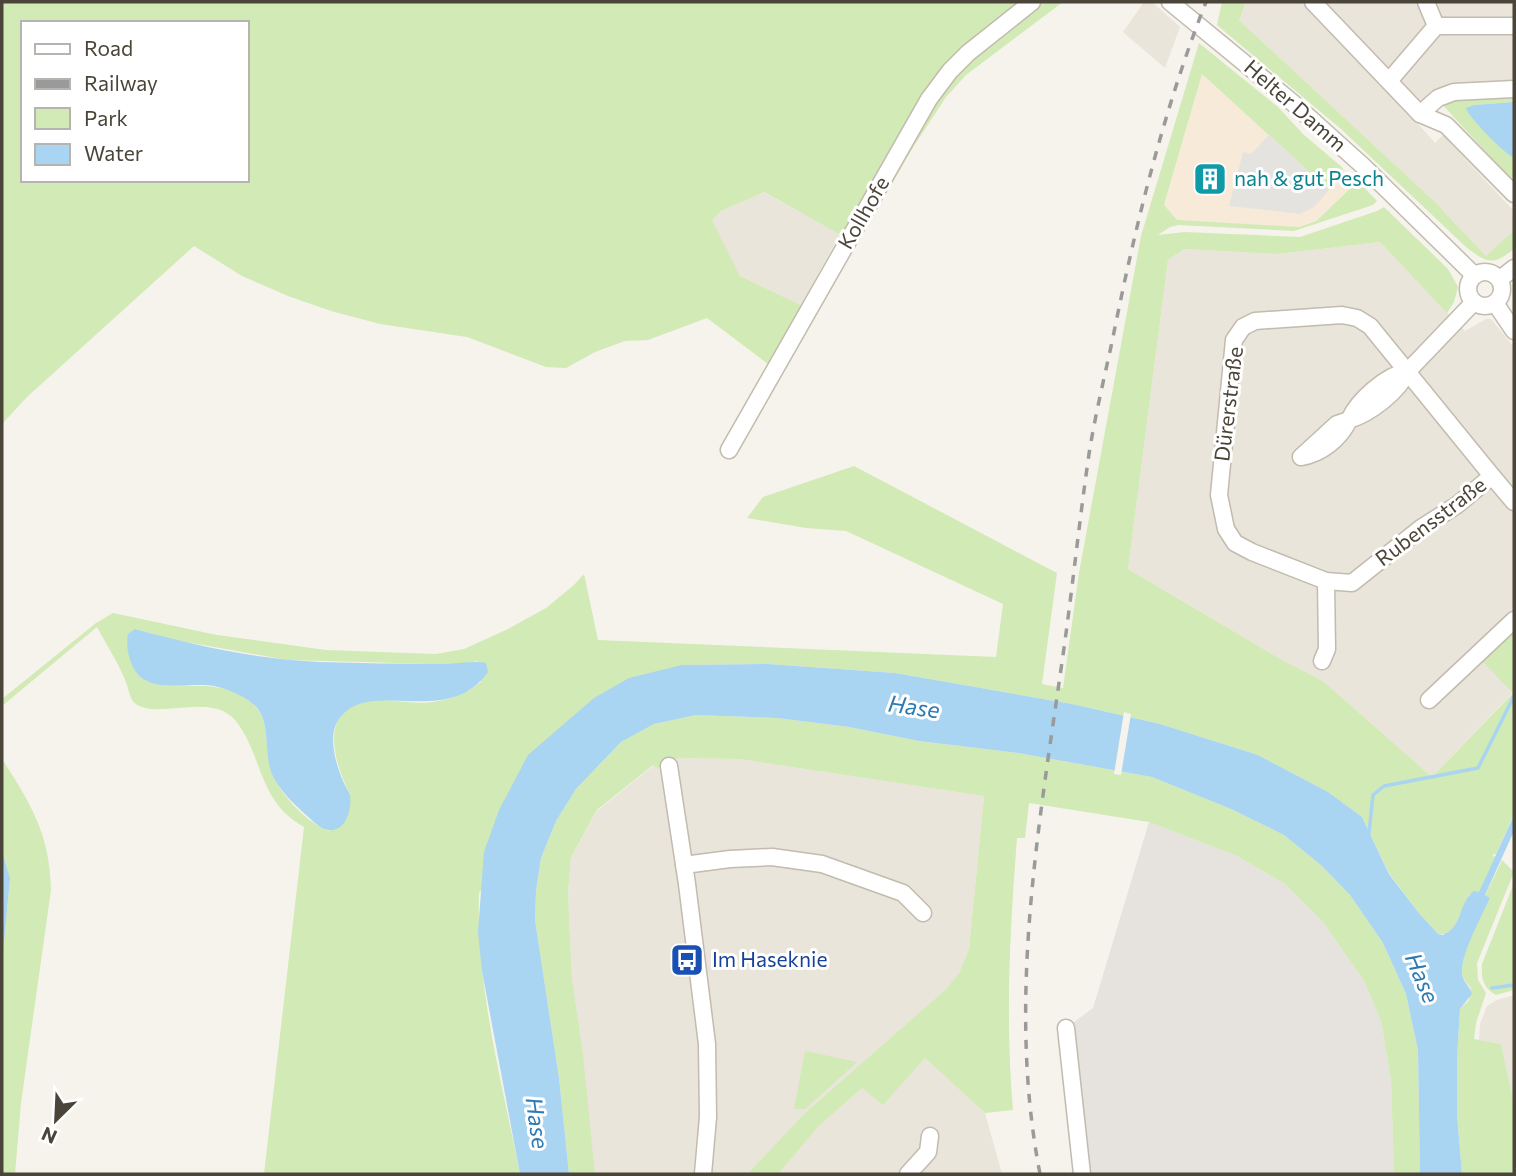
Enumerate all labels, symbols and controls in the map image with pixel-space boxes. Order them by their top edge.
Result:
legend [21,21,248,182]
text: Road [84,35,133,60]
street label: Helter Damm [1240,54,1352,156]
text: Railway [84,70,158,95]
text: Park [84,105,128,130]
text: Water [84,140,143,165]
building icon: nah & gut Pesch [1191,160,1229,198]
place label: nah & gut Pesch [1234,165,1384,190]
street label: Kollhofe [832,171,893,253]
street label: Dürerstraße [1208,345,1247,463]
street label: Rubensstraße [1370,471,1490,570]
water label: Hase [887,689,942,723]
bus stop icon: Im Haseknie [668,941,706,979]
place label: Im Haseknie [712,946,827,971]
water label: Hase [1400,948,1446,1007]
north arrow [21,1085,91,1155]
water label: Hase [521,1095,555,1150]
text: N [38,1123,60,1149]

